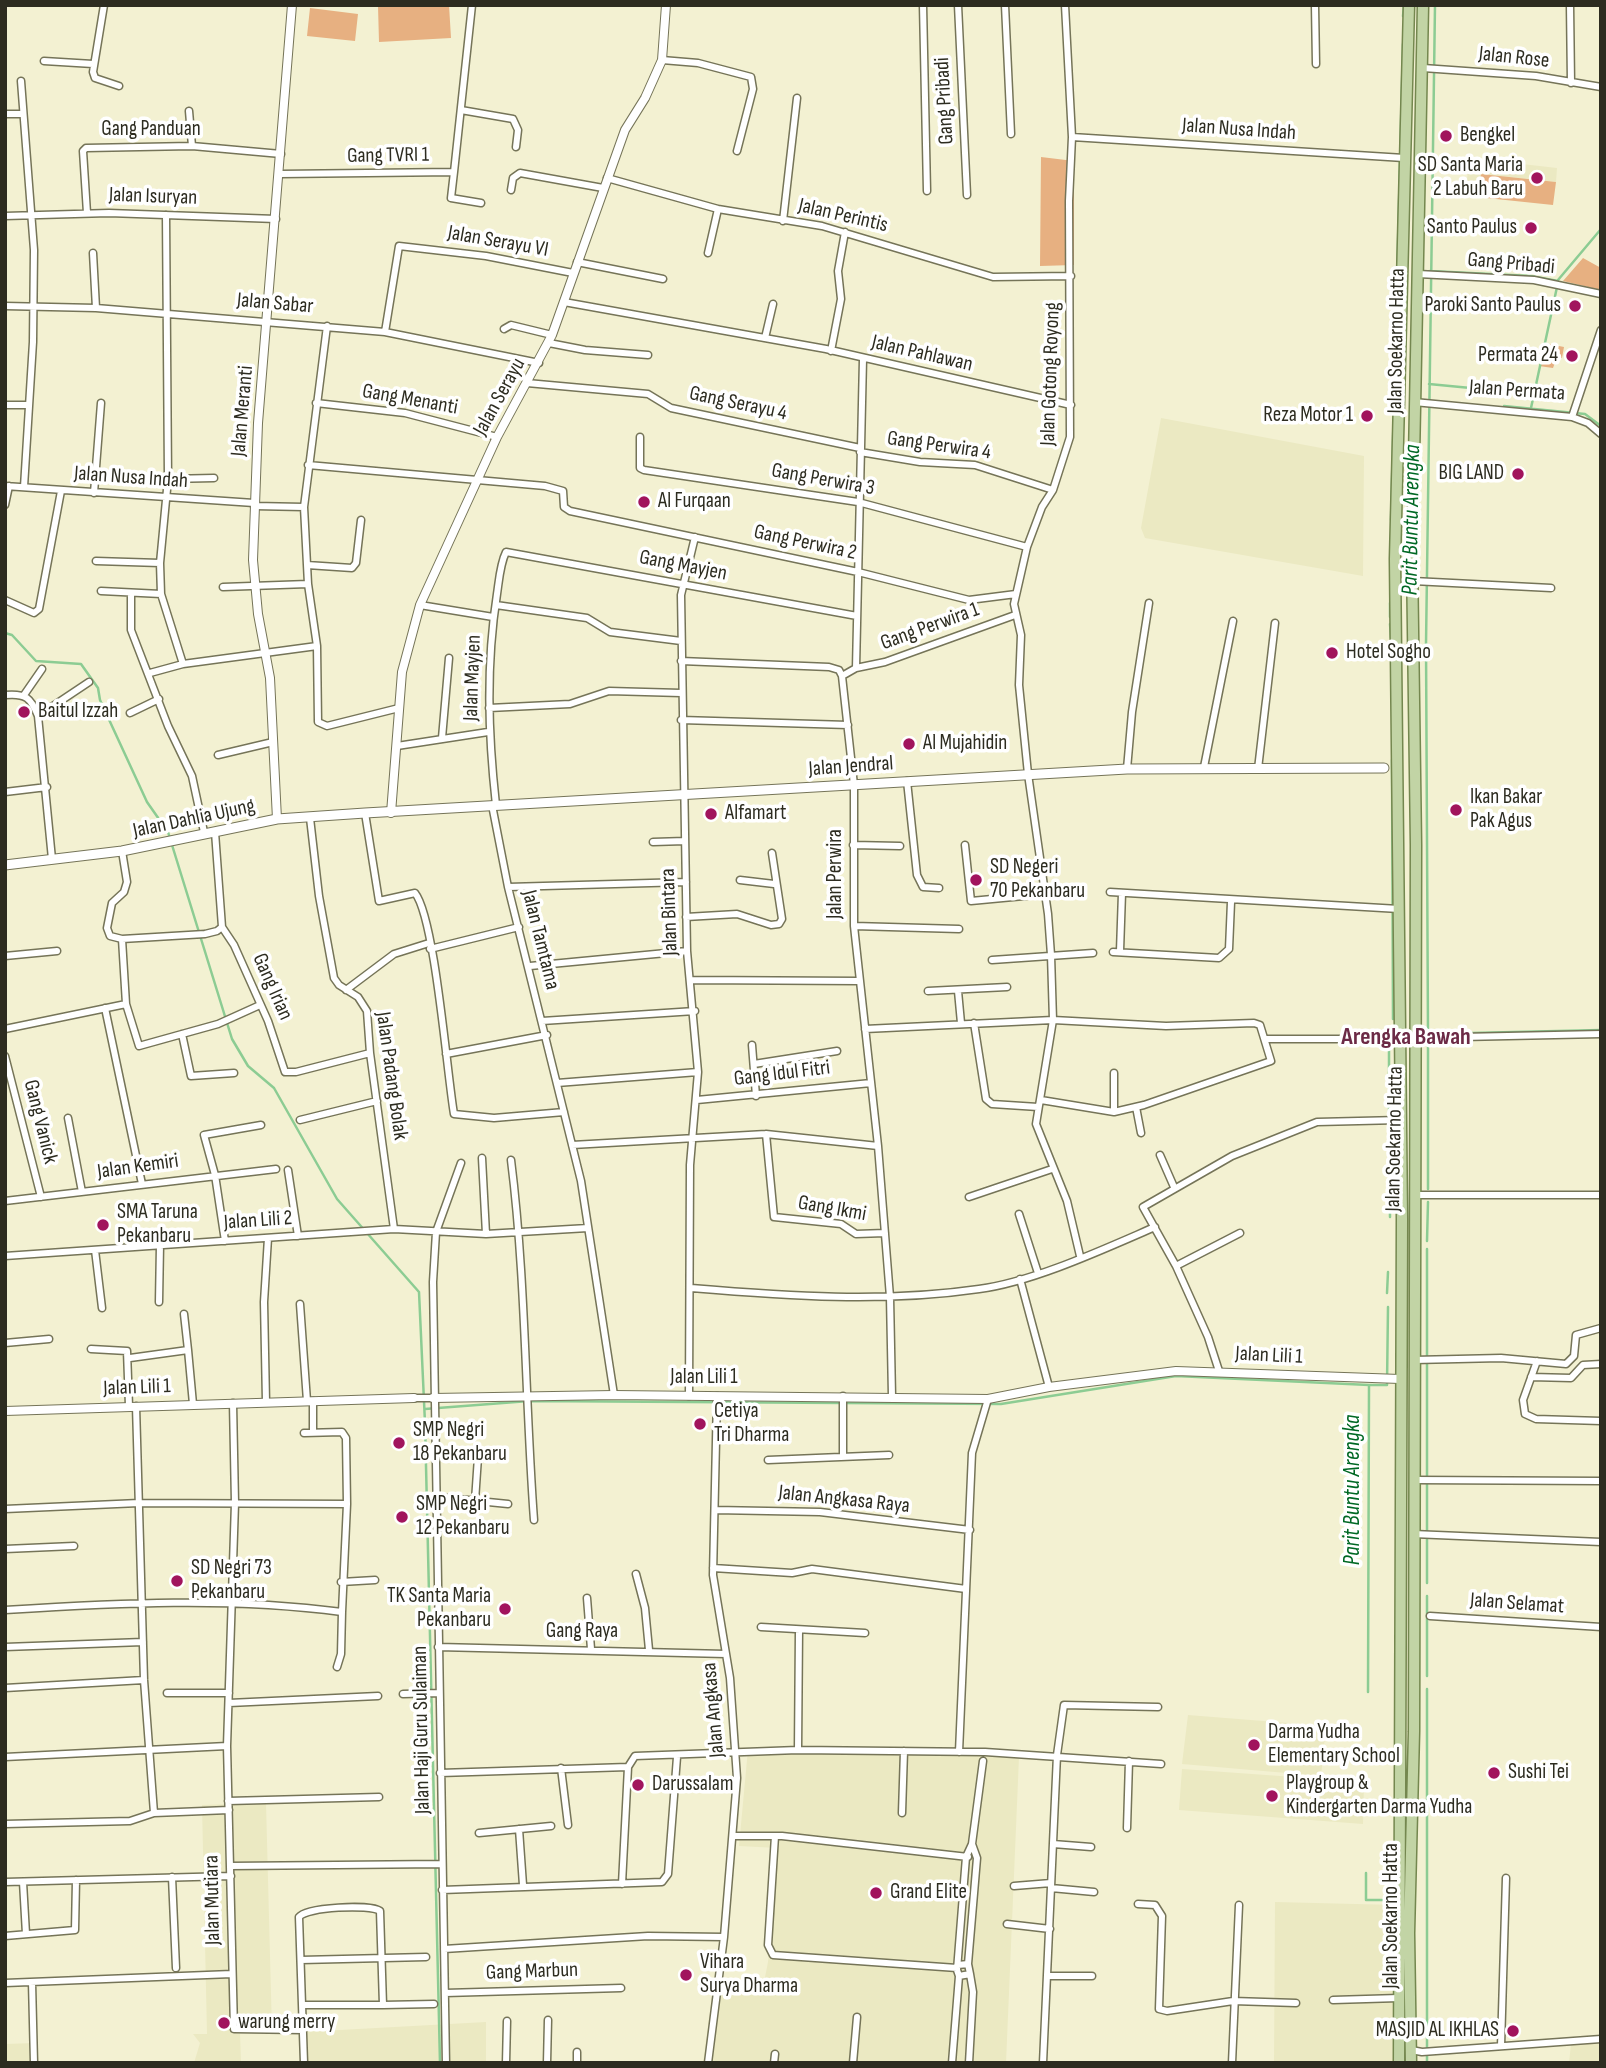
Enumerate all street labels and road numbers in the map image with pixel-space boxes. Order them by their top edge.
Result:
street label: Jalan Rose [1477,42,1551,74]
street label: Gang Pribadi [930,57,960,145]
street label: Jalan Nusa Indah [1181,113,1297,147]
street label: Gang Panduan [101,117,201,143]
street label: Gang TVRI 1 [347,143,429,169]
street label: Jalan Isuryan [108,183,198,211]
street label: Jalan Perintis [796,193,890,239]
street label: Jalan Serayu VI [446,221,550,263]
street label: Gang Pribadi [1466,248,1556,280]
street label: Jalan Soekarno Hatta [1383,268,1411,414]
street label: Jalan Sabar [236,288,314,320]
street label: Jalan Gotong Royong [1036,302,1066,446]
street label: Jalan Pahlawan [869,330,975,378]
street label: Jalan Serayu [468,354,532,440]
street label: Jalan Meranti [226,365,260,457]
street label: Jalan Permata [1468,375,1566,407]
street label: Gang Menanti [360,379,460,421]
street label: Gang Serayu 4 [687,381,789,427]
street label: Gang Perwira 4 [886,426,992,466]
street label: Gang Perwira 3 [769,459,877,501]
street label: Jalan Nusa Indah [73,461,189,495]
street label: Gang Perwira 2 [751,520,859,566]
street label: Gang Mayjen [637,545,729,587]
street label: Gang Perwira 1 [877,598,983,656]
street label: Jalan Mayjen [459,634,487,722]
street label: Jalan Jendral [808,751,894,783]
street label: Jalan Dahlia Ujung [131,794,257,844]
street label: Jalan Perwira [823,829,849,919]
street label: Jalan Bintara [656,868,684,956]
street label: Jalan Tamtama [515,888,565,992]
street label: Gang Irian [246,950,298,1024]
street label: Jalan Padang Bolak [370,1010,412,1142]
street label: Gang Idul Fitri [732,1056,832,1092]
street label: Jalan Soekarno Hatta [1381,1066,1409,1212]
street label: Gang Vanick [17,1078,63,1166]
street label: Jalan Kemiri [96,1149,180,1185]
street label: Gang Ikmi [796,1191,868,1227]
street label: Jalan Lili 2 [223,1206,293,1236]
street label: Jalan Lili 1 [1235,1342,1303,1370]
street label: Jalan Lili 1 [670,1365,738,1391]
street label: Jalan Lili 1 [103,1374,171,1402]
street label: Jalan Angkasa Raya [777,1481,911,1519]
street label: Jalan Selamat [1469,1588,1565,1620]
street label: Gang Raya [546,1619,618,1645]
street label: Jalan Haji Guru Sulaiman [408,1646,436,1814]
street label: Jalan Angkasa [697,1662,731,1758]
street label: Jalan Soekarno Hatta [1379,1843,1405,1989]
street label: Jalan Mutiara [200,1855,226,1945]
street label: Gang Marbun [485,1958,579,1986]

